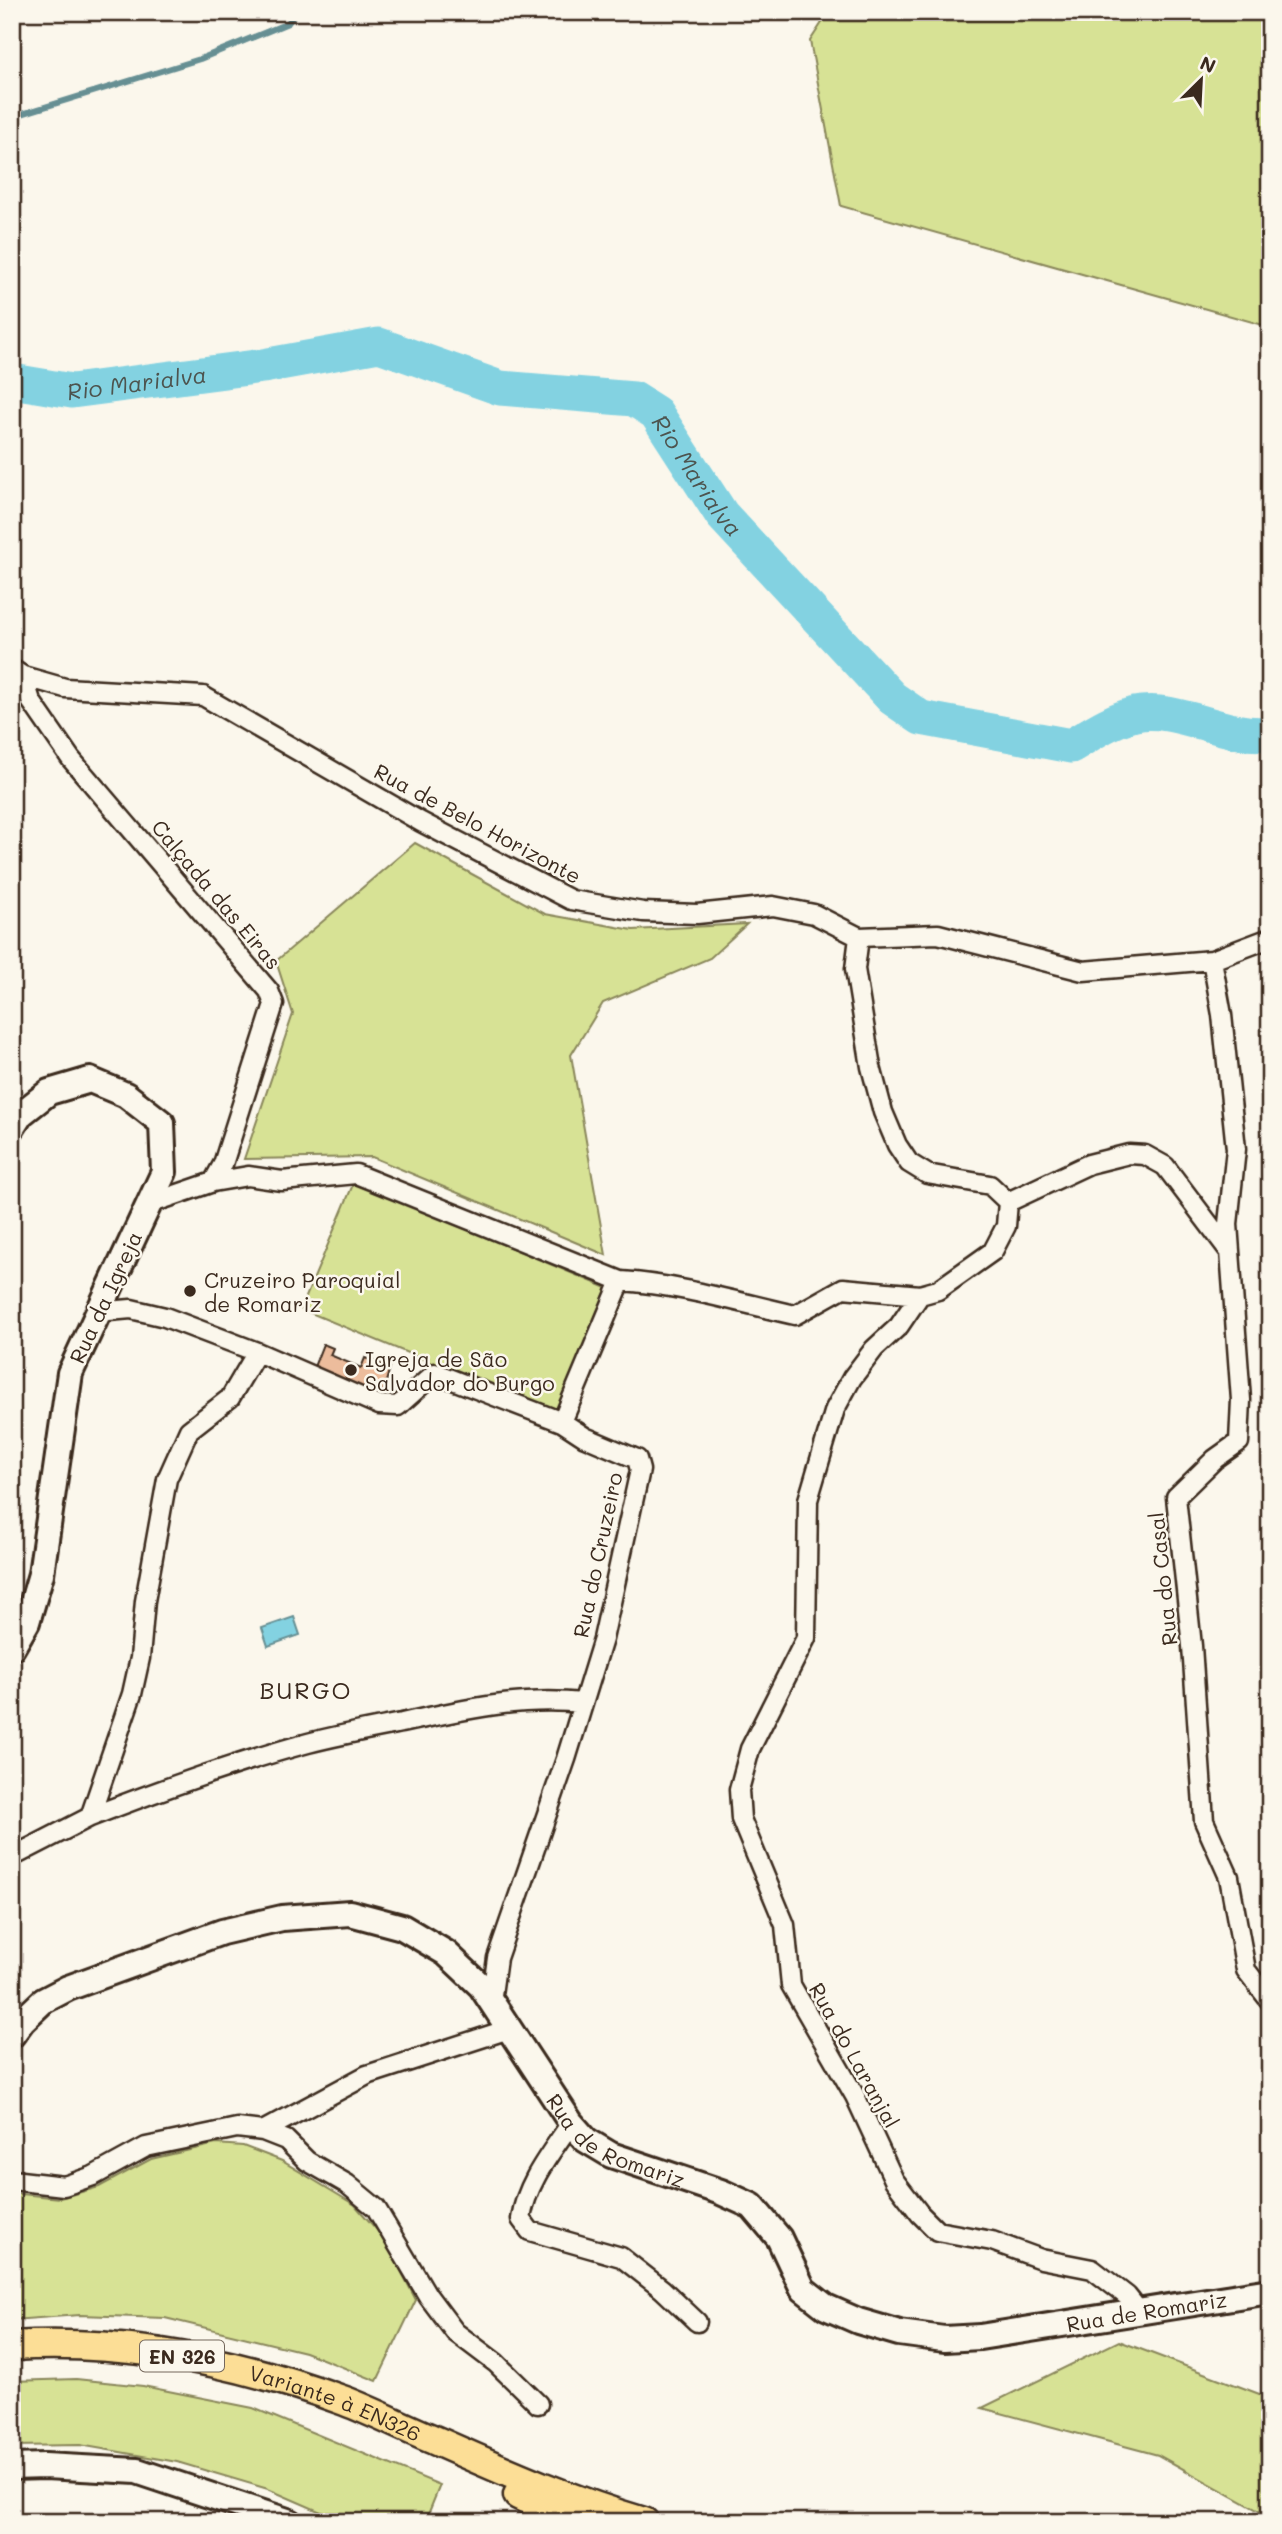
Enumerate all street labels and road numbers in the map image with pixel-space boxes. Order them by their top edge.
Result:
street label: Rua de Belo Horizonte [370,757,586,889]
street label: Calçada das Eiras [146,813,288,975]
street label: Rua da Igreja [63,1227,147,1367]
street label: Rua do Cruzeiro [566,1470,628,1640]
street label: Rua do Casal [1142,1511,1182,1647]
street label: Rua do Laranjal [804,1978,906,2132]
street label: Rua de Romariz [542,2088,689,2192]
street label: Rua de Romariz [1064,2285,1229,2337]
road number: EN 326 [140,2340,224,2372]
street label: Variante à EN326 [247,2358,425,2446]

